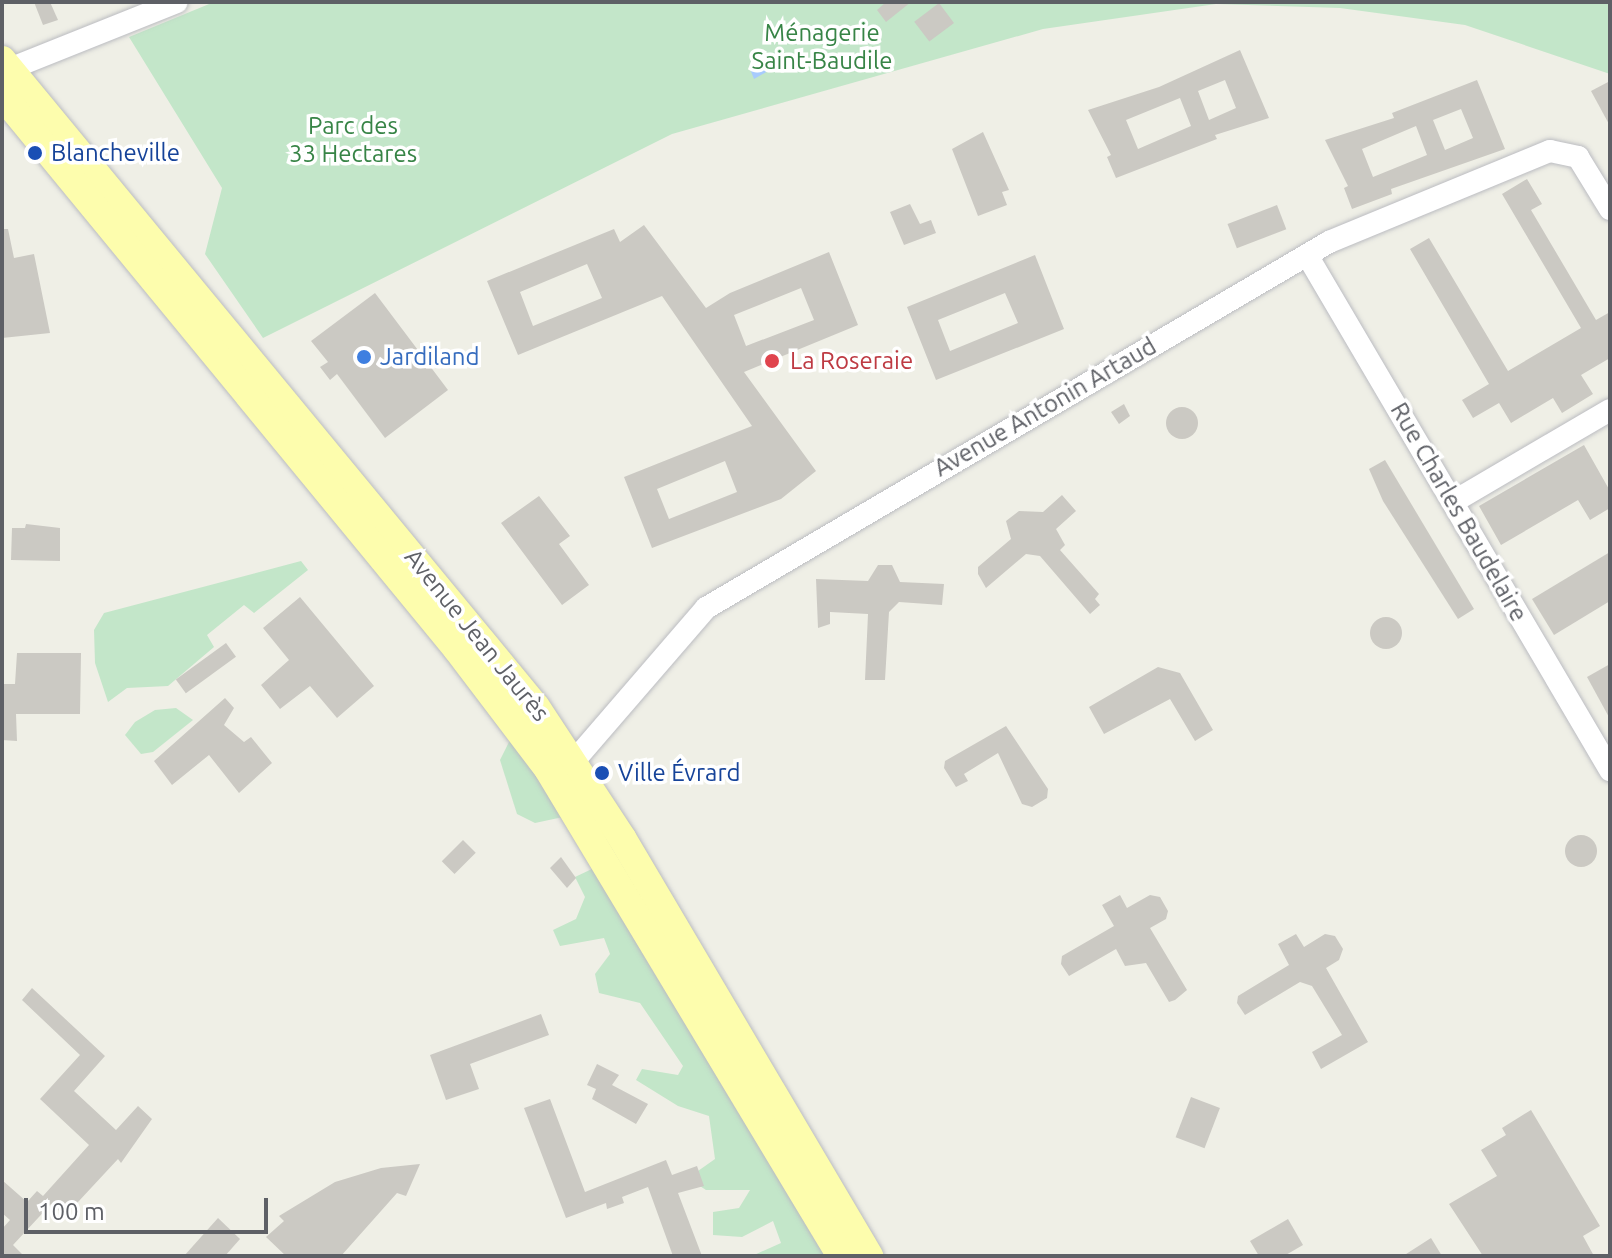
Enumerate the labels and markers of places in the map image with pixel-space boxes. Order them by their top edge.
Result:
place label: Blancheville [51,139,180,167]
marker: Blancheville [26,144,44,162]
place label: Jardiland [380,343,480,371]
place label: La Roseraie [790,347,913,375]
marker: Jardiland [355,348,373,366]
marker: La Roseraie [761,350,783,372]
place label: Ville Évrard [618,759,741,787]
marker: Ville Évrard [593,764,611,782]

